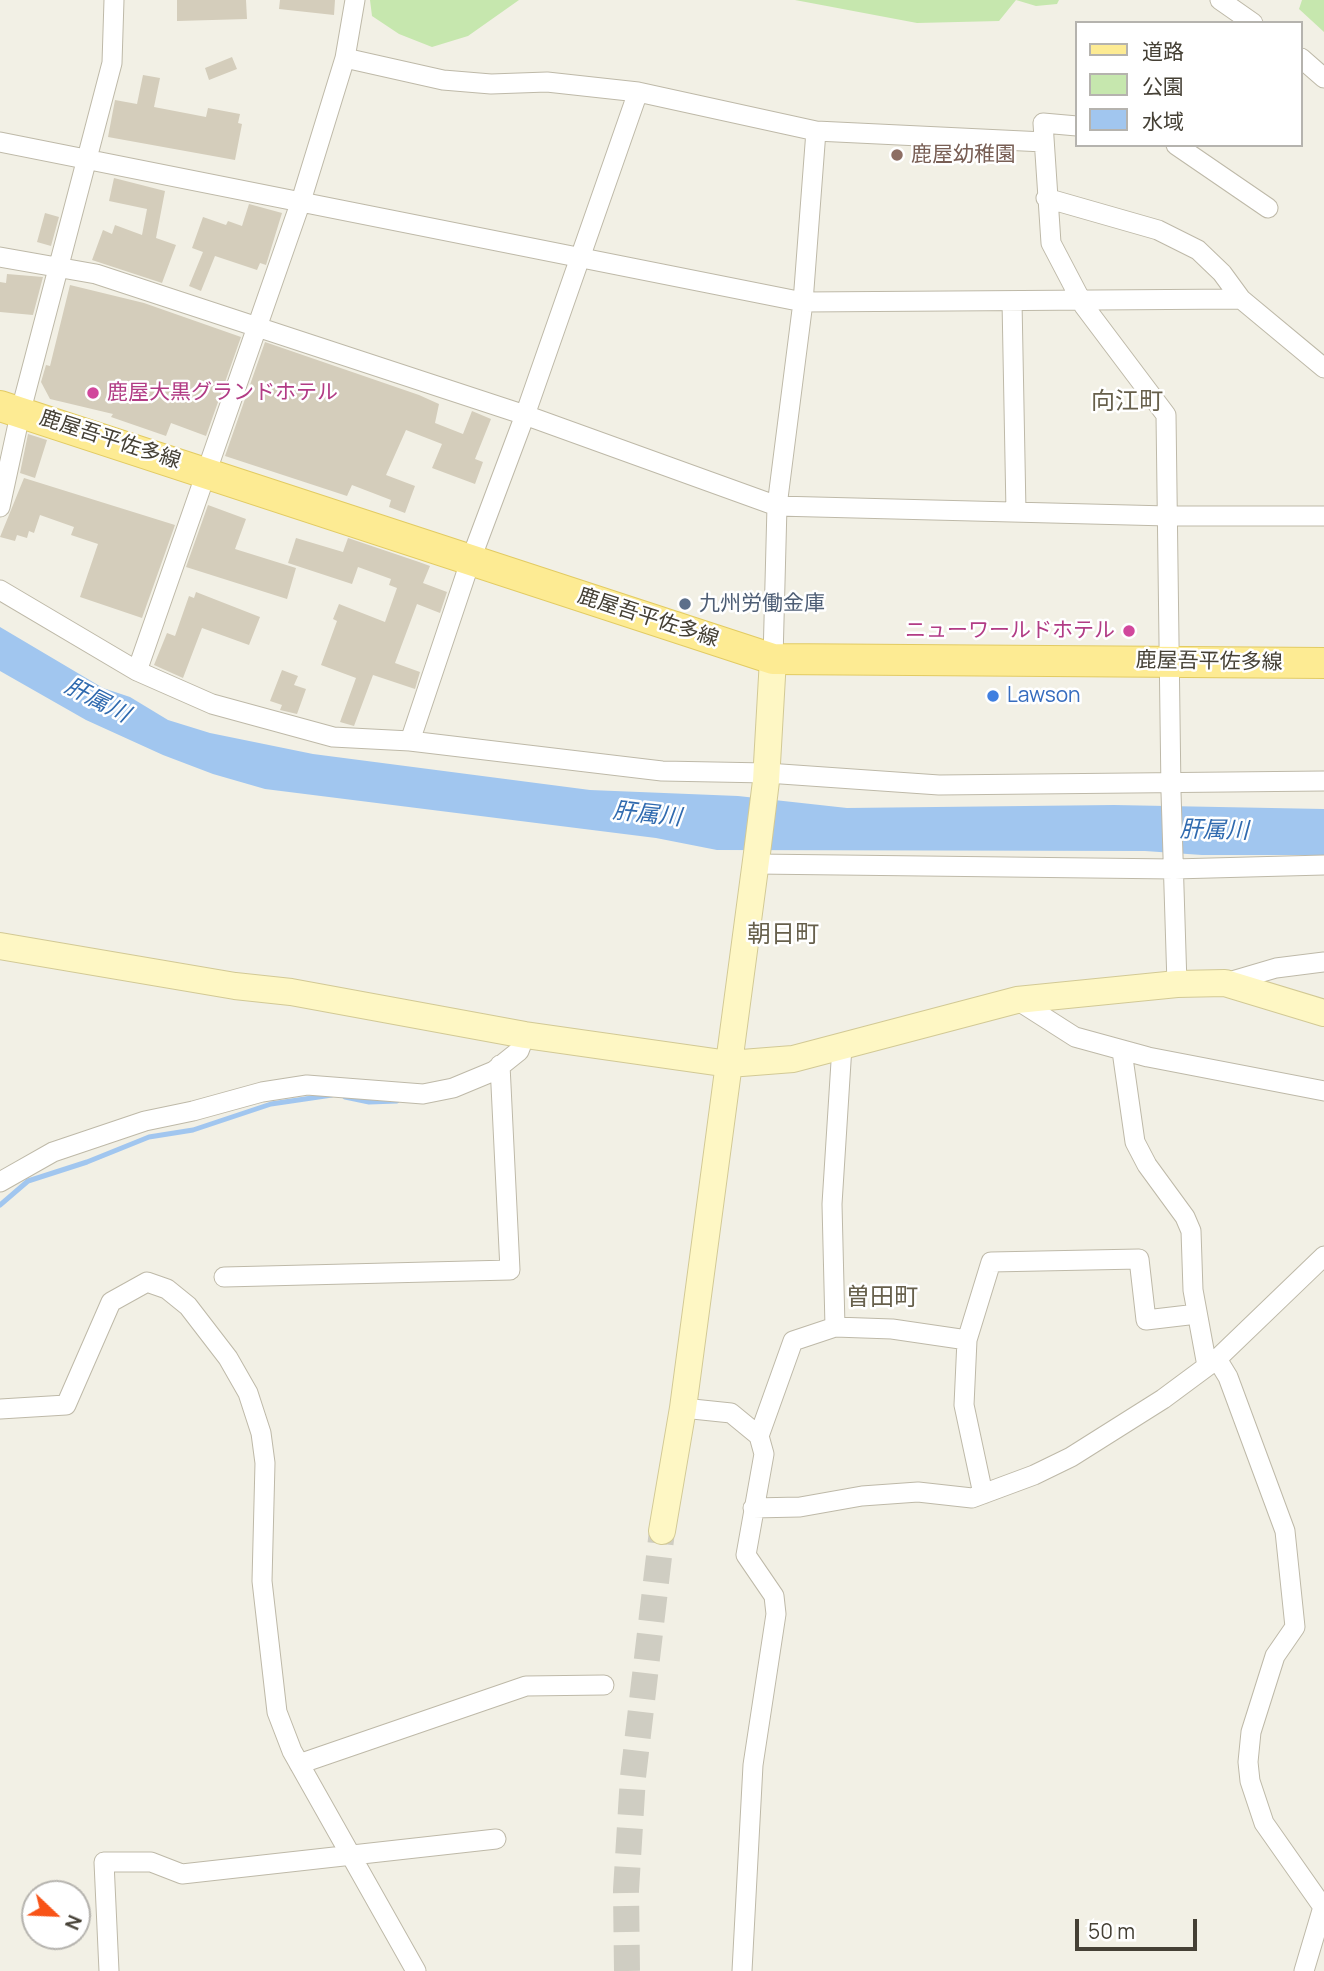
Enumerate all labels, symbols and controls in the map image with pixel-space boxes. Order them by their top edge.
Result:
legend [1076,21,1303,147]
text: 道路 [1142,37,1184,65]
text: 公園 [1142,72,1184,100]
text: 水域 [1142,107,1184,135]
place label: 鹿屋幼稚園 [911,142,1016,168]
marker: 鹿屋幼稚園 [889,147,905,163]
place label: 鹿屋大黒グランドホテル [107,380,338,406]
marker: 鹿屋大黒グランドホテル [85,385,101,401]
district label: 向江町 [1091,388,1163,416]
street label: 鹿屋吾平佐多線 [36,405,184,475]
street label: 鹿屋吾平佐多線 [574,583,722,653]
place label: 九州労働金庫 [699,591,825,617]
marker: 九州労働金庫 [677,596,693,612]
place label: ニューワールドホテル [905,618,1115,644]
marker: ニューワールドホテル [1121,623,1137,639]
street label: 鹿屋吾平佐多線 [1135,648,1283,676]
water label: 肝属川 [60,673,134,729]
place label: Lawson [1007,683,1081,709]
marker: Lawson [985,688,1001,704]
water label: 肝属川 [611,798,683,832]
water label: 肝属川 [1179,817,1249,845]
district label: 朝日町 [747,921,819,949]
district label: 曽田町 [846,1284,918,1312]
north arrow [21,1880,91,1950]
scale bar [1079,1904,1202,1948]
text: N [59,1911,88,1934]
text: 50 m [1088,1917,1135,1945]

